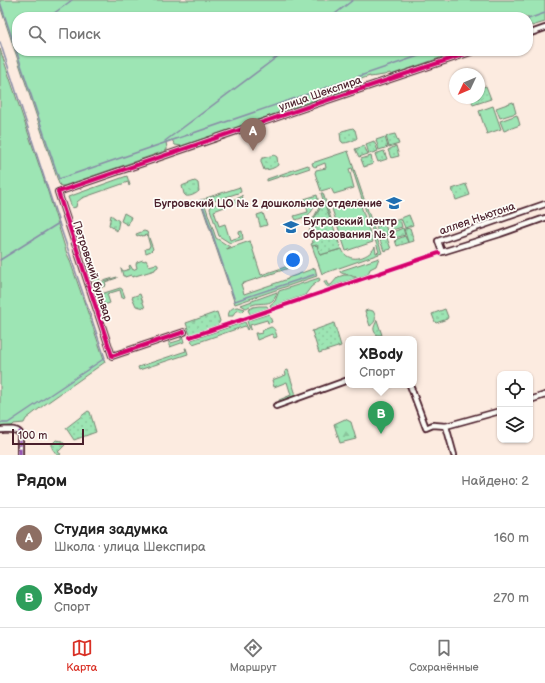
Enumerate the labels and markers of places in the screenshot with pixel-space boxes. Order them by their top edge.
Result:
pin: A [240,118,266,151]
school or university icon: Бугровский ЦО № 2 дошкольное отделение [385,194,403,212]
place label: Бугровский ЦО № 2 дошкольное отделение [154,197,382,210]
place label: Бугровский центр образования № 2 [303,215,397,241]
school or university icon: Бугровский центр образования № 2 [282,218,300,236]
pin: B [368,401,394,434]

